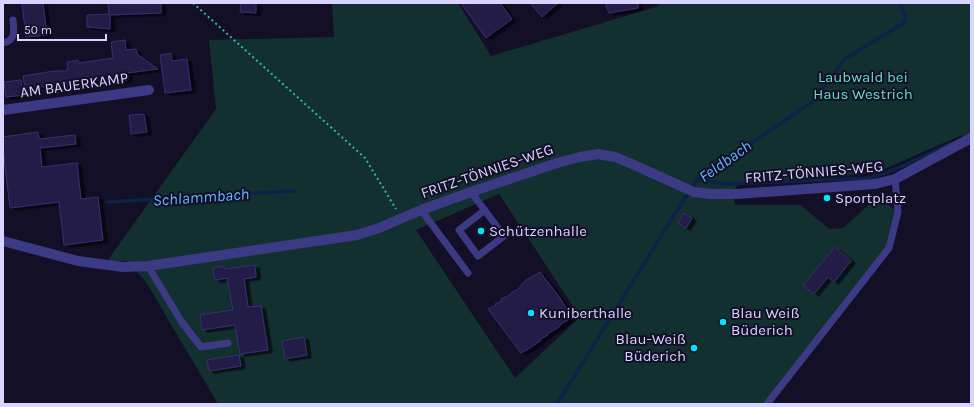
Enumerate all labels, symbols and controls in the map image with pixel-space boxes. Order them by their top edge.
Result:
scale bar [18,16,106,42]
text: 50 m [24,23,52,37]
park label: Laubwald bei Haus Westrich [813,68,913,103]
street label: AM BAUERKAMP [19,69,129,101]
water label: Feldbach [695,136,755,186]
street label: FRITZ-TÖNNIES-WEG [418,140,556,202]
street label: FRITZ-TÖNNIES-WEG [744,157,884,187]
water label: Schlammbach [152,184,250,210]
place label: Sportplatz [835,189,906,207]
marker: Sportplatz [822,193,832,203]
place label: Schützenhalle [489,222,587,240]
marker: Schützenhalle [476,226,486,236]
place label: Kuniberthalle [539,304,632,322]
place label: Blau Weiß Büderich [731,304,800,339]
marker: Kuniberthalle [526,308,536,318]
marker: Blau Weiß Büderich [718,317,728,327]
place label: Blau-Weiß Büderich [616,330,686,365]
marker: Blau-Weiß Büderich [689,343,699,353]

